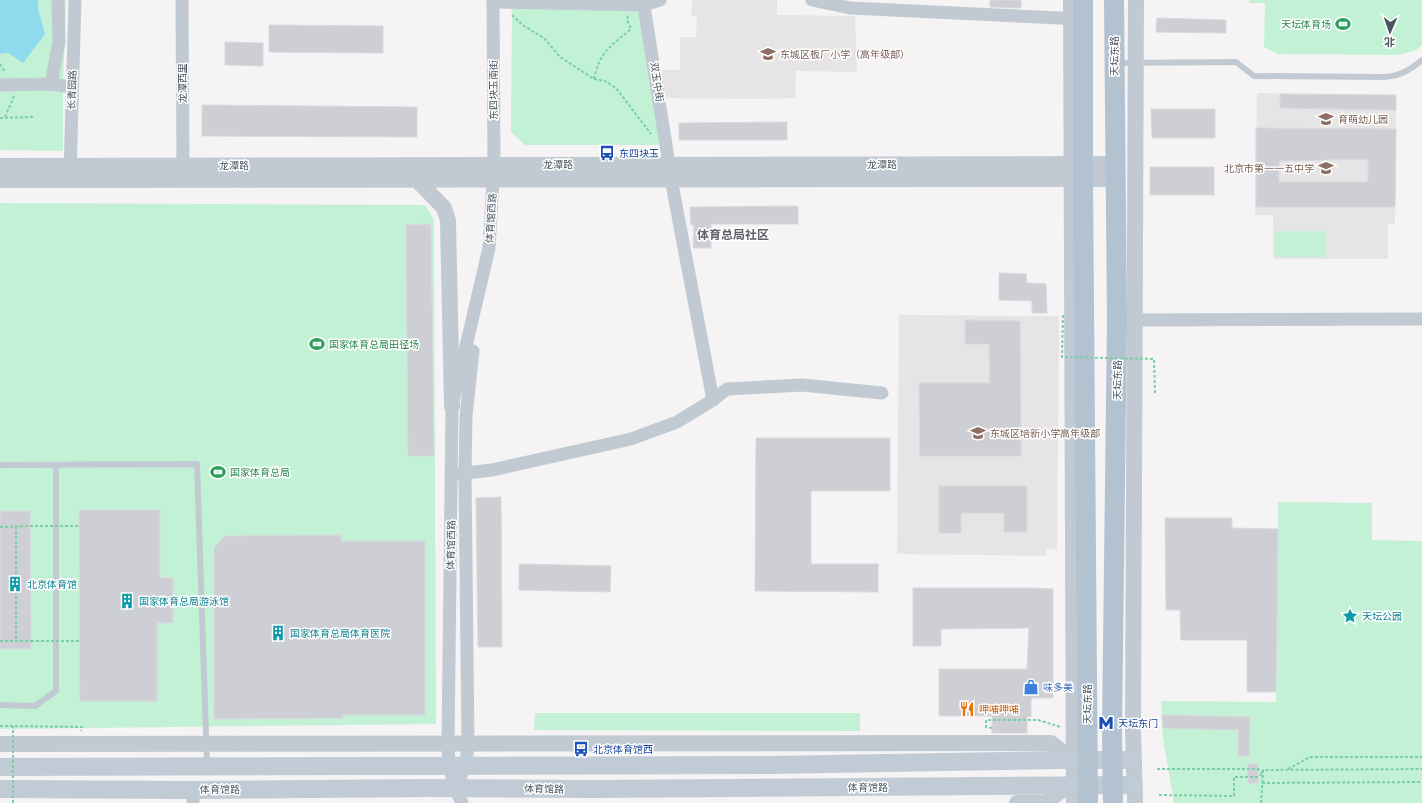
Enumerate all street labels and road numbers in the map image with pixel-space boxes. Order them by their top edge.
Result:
street label: 天坛东路 [1109,36,1120,76]
street label: 东四块玉南街 [488,60,499,120]
street label: 双玉中街 [648,61,666,103]
street label: 龙潭西里 [177,63,188,103]
street label: 长青园路 [66,70,78,110]
street label: 龙潭路 [543,159,573,170]
street label: 龙潭路 [867,159,897,170]
street label: 龙潭路 [219,160,249,171]
street label: 体育馆西路 [484,193,498,243]
street label: 天坛东路 [1112,360,1123,400]
street label: 体育馆西路 [445,520,457,570]
street label: 天坛东路 [1082,684,1093,724]
street label: 体育馆路 [848,782,888,793]
street label: 体育馆路 [524,783,564,795]
street label: 体育馆路 [200,784,240,795]

